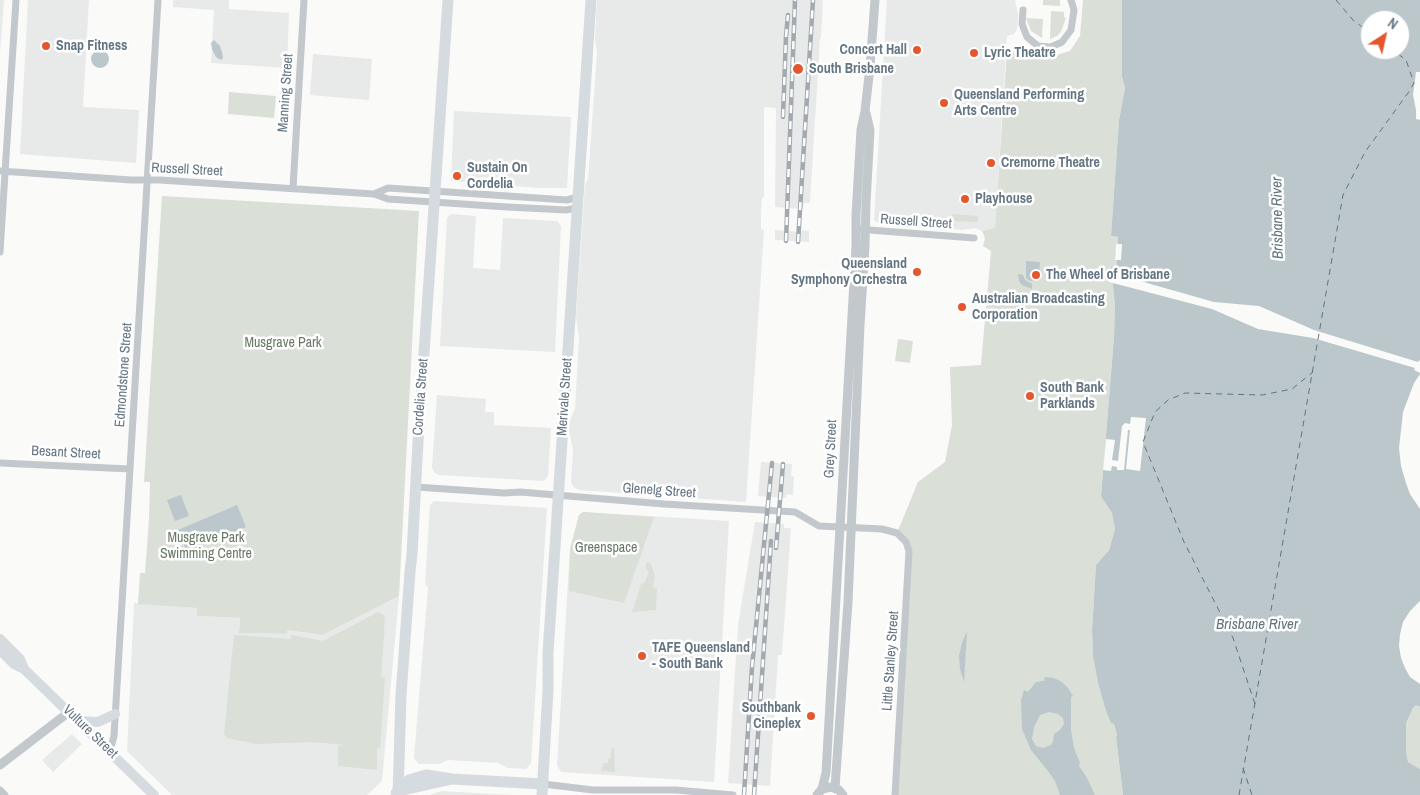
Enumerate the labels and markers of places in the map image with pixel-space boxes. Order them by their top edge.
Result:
place label: Snap Fitness [56,38,127,54]
marker: Snap Fitness [40,40,52,52]
place label: Concert Hall [839,42,907,58]
marker: Concert Hall [911,44,923,56]
place label: Lyric Theatre [984,45,1056,61]
marker: Lyric Theatre [968,47,980,59]
place label: South Brisbane [809,61,894,77]
marker: South Brisbane [791,62,805,76]
place label: Queensland Performing Arts Centre [954,87,1084,120]
marker: Queensland Performing Arts Centre [938,97,950,109]
place label: Cremorne Theatre [1001,155,1100,171]
marker: Cremorne Theatre [985,157,997,169]
place label: Sustain On Cordelia [467,160,528,192]
marker: Sustain On Cordelia [451,170,463,182]
place label: Playhouse [975,191,1032,207]
marker: Playhouse [959,193,971,205]
place label: Queensland Symphony Orchestra [791,256,907,288]
marker: Queensland Symphony Orchestra [911,266,923,278]
place label: The Wheel of Brisbane [1046,267,1170,283]
marker: The Wheel of Brisbane [1030,269,1042,281]
place label: Australian Broadcasting Corporation [972,291,1105,324]
marker: Australian Broadcasting Corporation [956,301,968,313]
place label: South Bank Parklands [1040,380,1104,412]
marker: South Bank Parklands [1024,390,1036,402]
place label: TAFE Queensland - South Bank [652,640,750,672]
marker: TAFE Queensland - South Bank [636,650,648,662]
place label: Southbank Cineplex [742,700,801,732]
marker: Southbank Cineplex [805,710,817,722]

